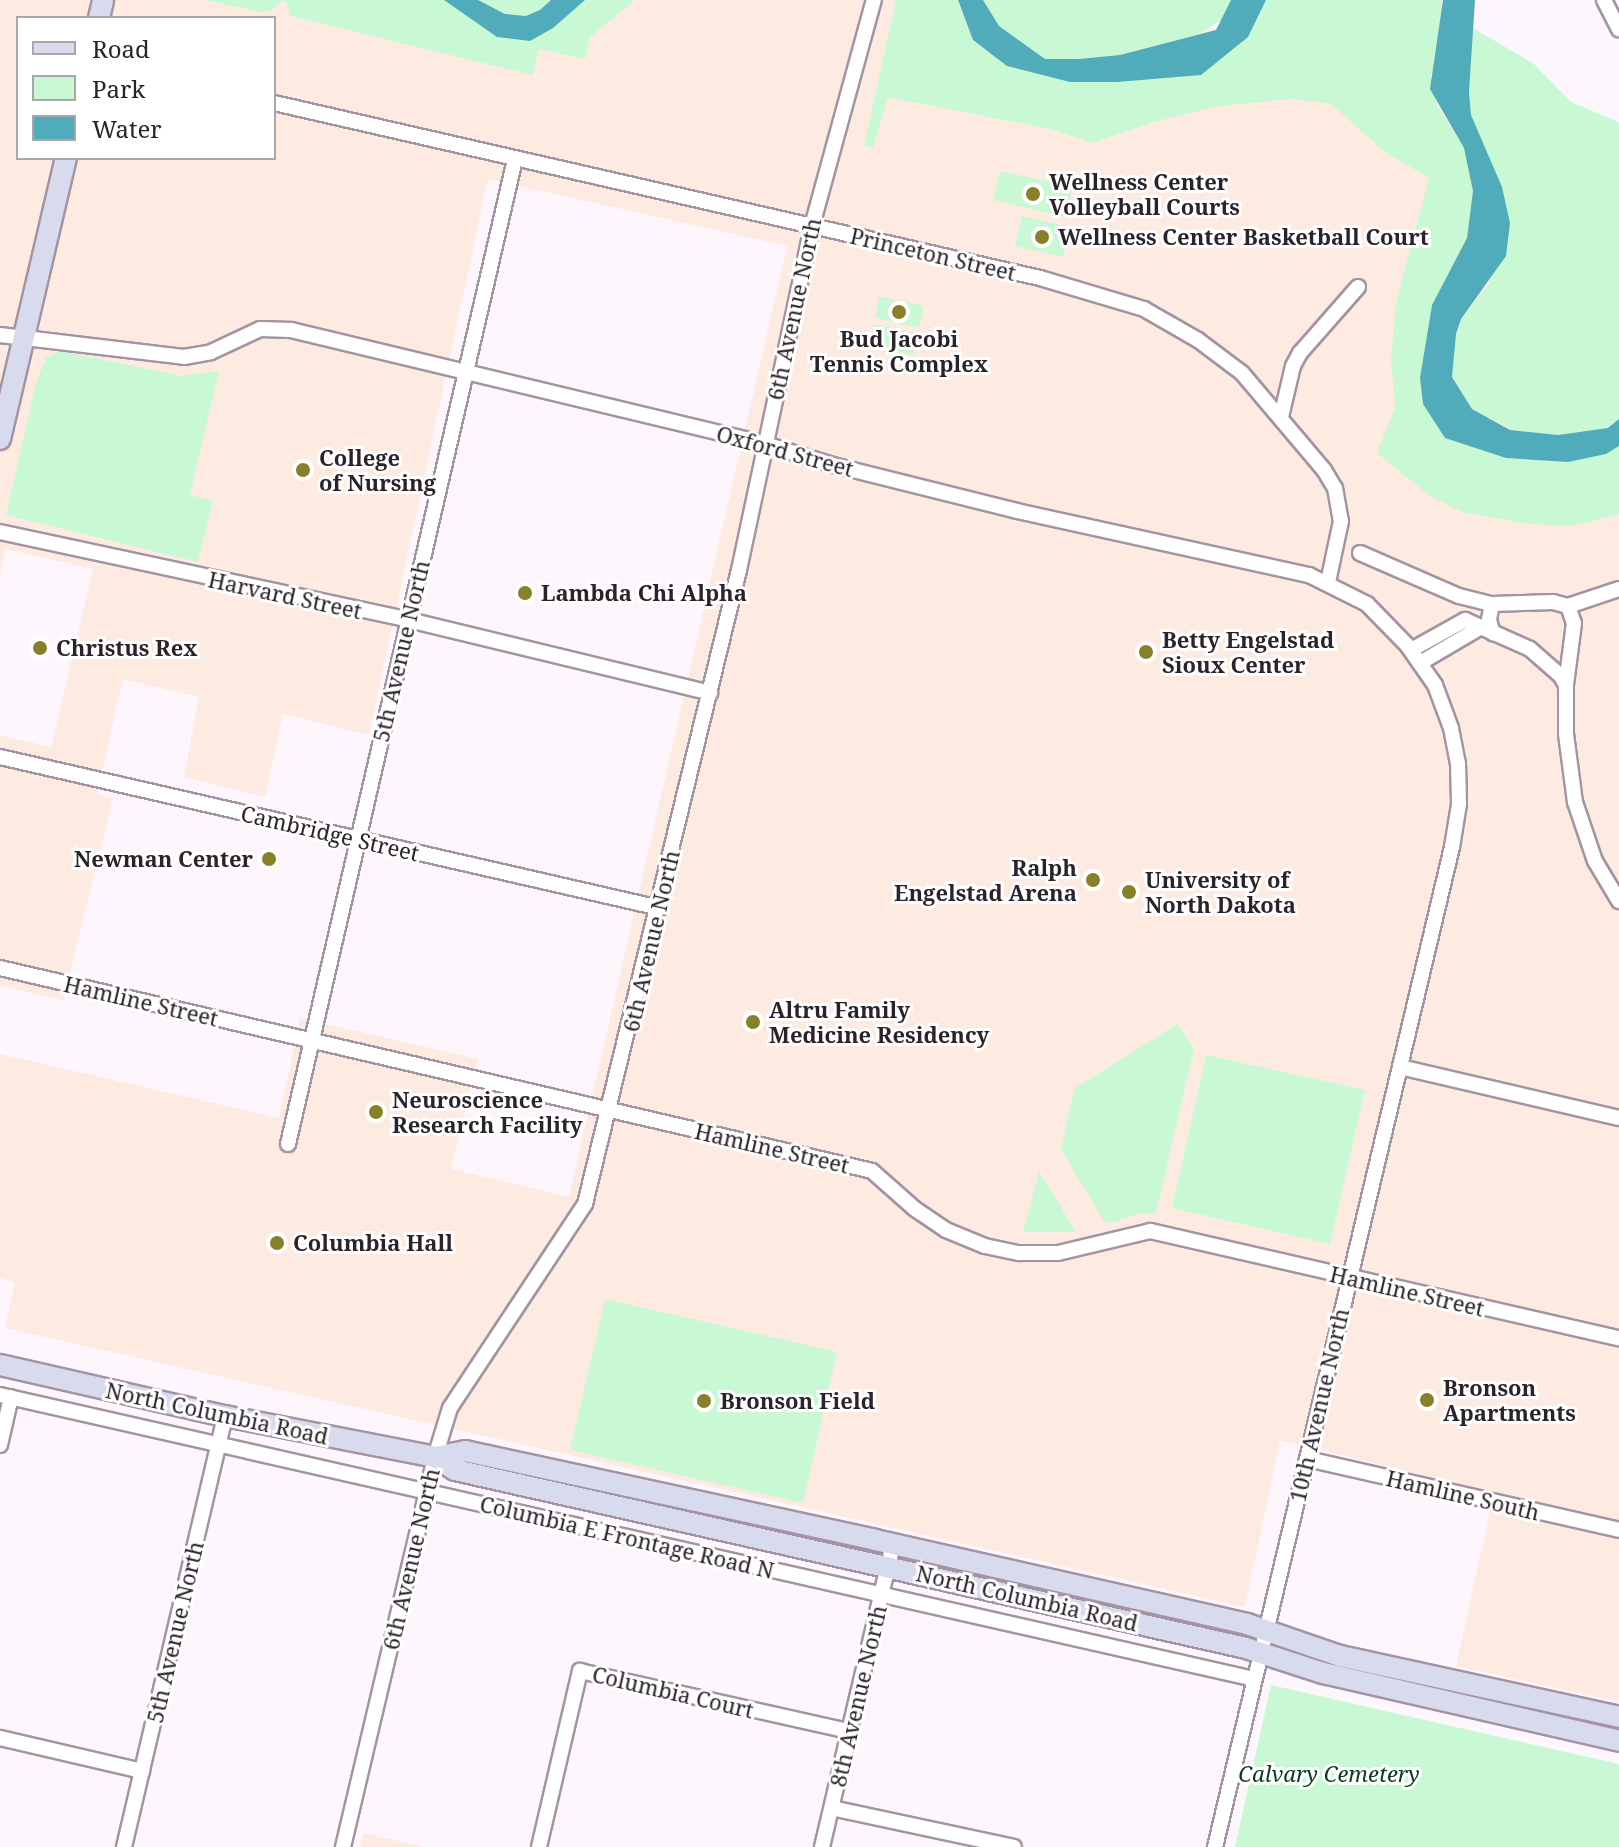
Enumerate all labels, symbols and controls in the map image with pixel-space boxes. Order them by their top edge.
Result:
legend [16,16,276,160]
text: Road [92,32,150,65]
text: Park [92,72,145,105]
text: Water [92,112,162,145]
place label: Wellness Center Volleyball Courts [1049,168,1240,220]
marker: Wellness Center Volleyball Courts [1024,185,1042,203]
street label: 6th Avenue North [762,215,826,403]
street label: Princeton Street [848,222,1018,286]
place label: Wellness Center Basketball Court [1058,224,1429,250]
marker: Wellness Center Basketball Court [1033,228,1051,246]
marker: Bud Jacobi Tennis Complex [890,303,908,321]
place label: Bud Jacobi Tennis Complex [810,325,988,376]
street label: Oxford Street [714,420,856,482]
place label: College of Nursing [319,444,436,496]
marker: College of Nursing [294,461,312,479]
street label: 5th Avenue North [367,558,435,744]
street label: Harvard Street [206,566,364,624]
place label: Lambda Chi Alpha [541,580,747,606]
marker: Lambda Chi Alpha [516,584,534,602]
place label: Betty Engelstad Sioux Center [1162,626,1334,678]
place label: Christus Rex [56,635,198,661]
marker: Christus Rex [31,639,49,657]
marker: Betty Engelstad Sioux Center [1137,643,1155,661]
street label: Cambridge Street [238,800,422,866]
place label: Newman Center [74,846,253,872]
street label: 6th Avenue North [617,848,685,1034]
marker: Newman Center [260,850,278,868]
place label: Ralph Engelstad Arena [894,854,1077,906]
place label: University of North Dakota [1145,866,1296,918]
marker: Ralph Engelstad Arena [1084,871,1102,889]
marker: University of North Dakota [1120,883,1138,901]
street label: Hamline Street [61,970,221,1032]
place label: Altru Family Medicine Residency [769,996,989,1048]
marker: Altru Family Medicine Residency [744,1013,762,1031]
place label: Neuroscience Research Facility [392,1086,583,1138]
marker: Neuroscience Research Facility [367,1103,385,1121]
street label: Hamline Street [692,1117,852,1179]
place label: Columbia Hall [293,1230,453,1256]
marker: Columbia Hall [268,1234,286,1252]
street label: Hamline Street [1327,1260,1487,1322]
street label: 10th Avenue North [1284,1306,1354,1504]
place label: Bronson Apartments [1443,1374,1576,1426]
street label: North Columbia Road [103,1377,331,1449]
place label: Bronson Field [720,1388,875,1414]
marker: Bronson Apartments [1418,1391,1436,1409]
marker: Bronson Field [695,1392,713,1410]
street label: Hamline South [1384,1465,1542,1525]
street label: 6th Avenue North [377,1466,445,1652]
street label: Columbia E Frontage Road N [477,1490,777,1584]
street label: 5th Avenue North [141,1539,209,1725]
street label: North Columbia Road [914,1560,1140,1636]
street label: 8th Avenue North [824,1603,892,1789]
street label: Columbia Court [590,1661,756,1723]
park label: Calvary Cemetery [1238,1761,1420,1787]

